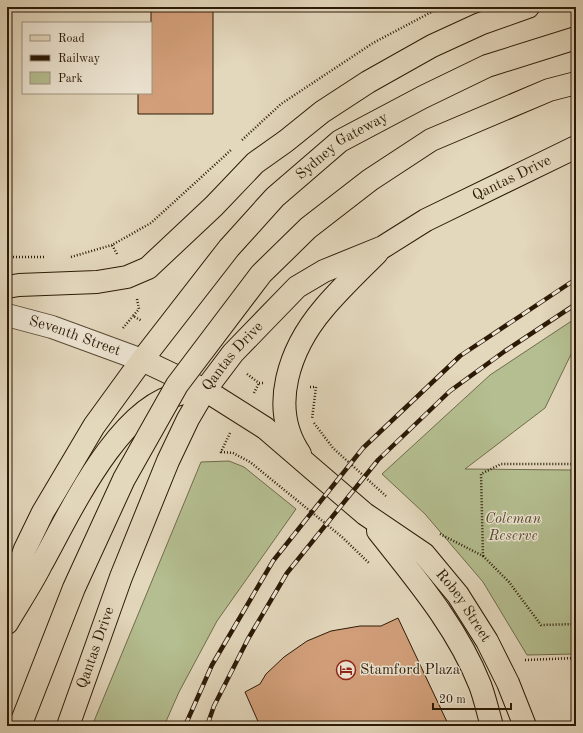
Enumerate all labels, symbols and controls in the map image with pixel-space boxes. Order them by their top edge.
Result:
legend [22,22,152,94]
text: Road [58,33,85,45]
text: Railway [58,53,101,65]
text: Park [58,73,83,85]
street label: Sydney Gateway [293,110,390,183]
street label: Qantas Drive [470,153,554,204]
street label: Seventh Street [27,314,123,359]
street label: Qantas Drive [200,319,266,394]
park label: Coleman Reserve [485,512,542,544]
street label: Robey Street [433,567,493,645]
street label: Qantas Drive [74,605,117,691]
hotel icon: Stamford Plaza [335,659,357,681]
place label: Stamford Plaza [360,663,461,678]
scale bar [433,685,511,711]
text: 20 m [439,694,466,706]

